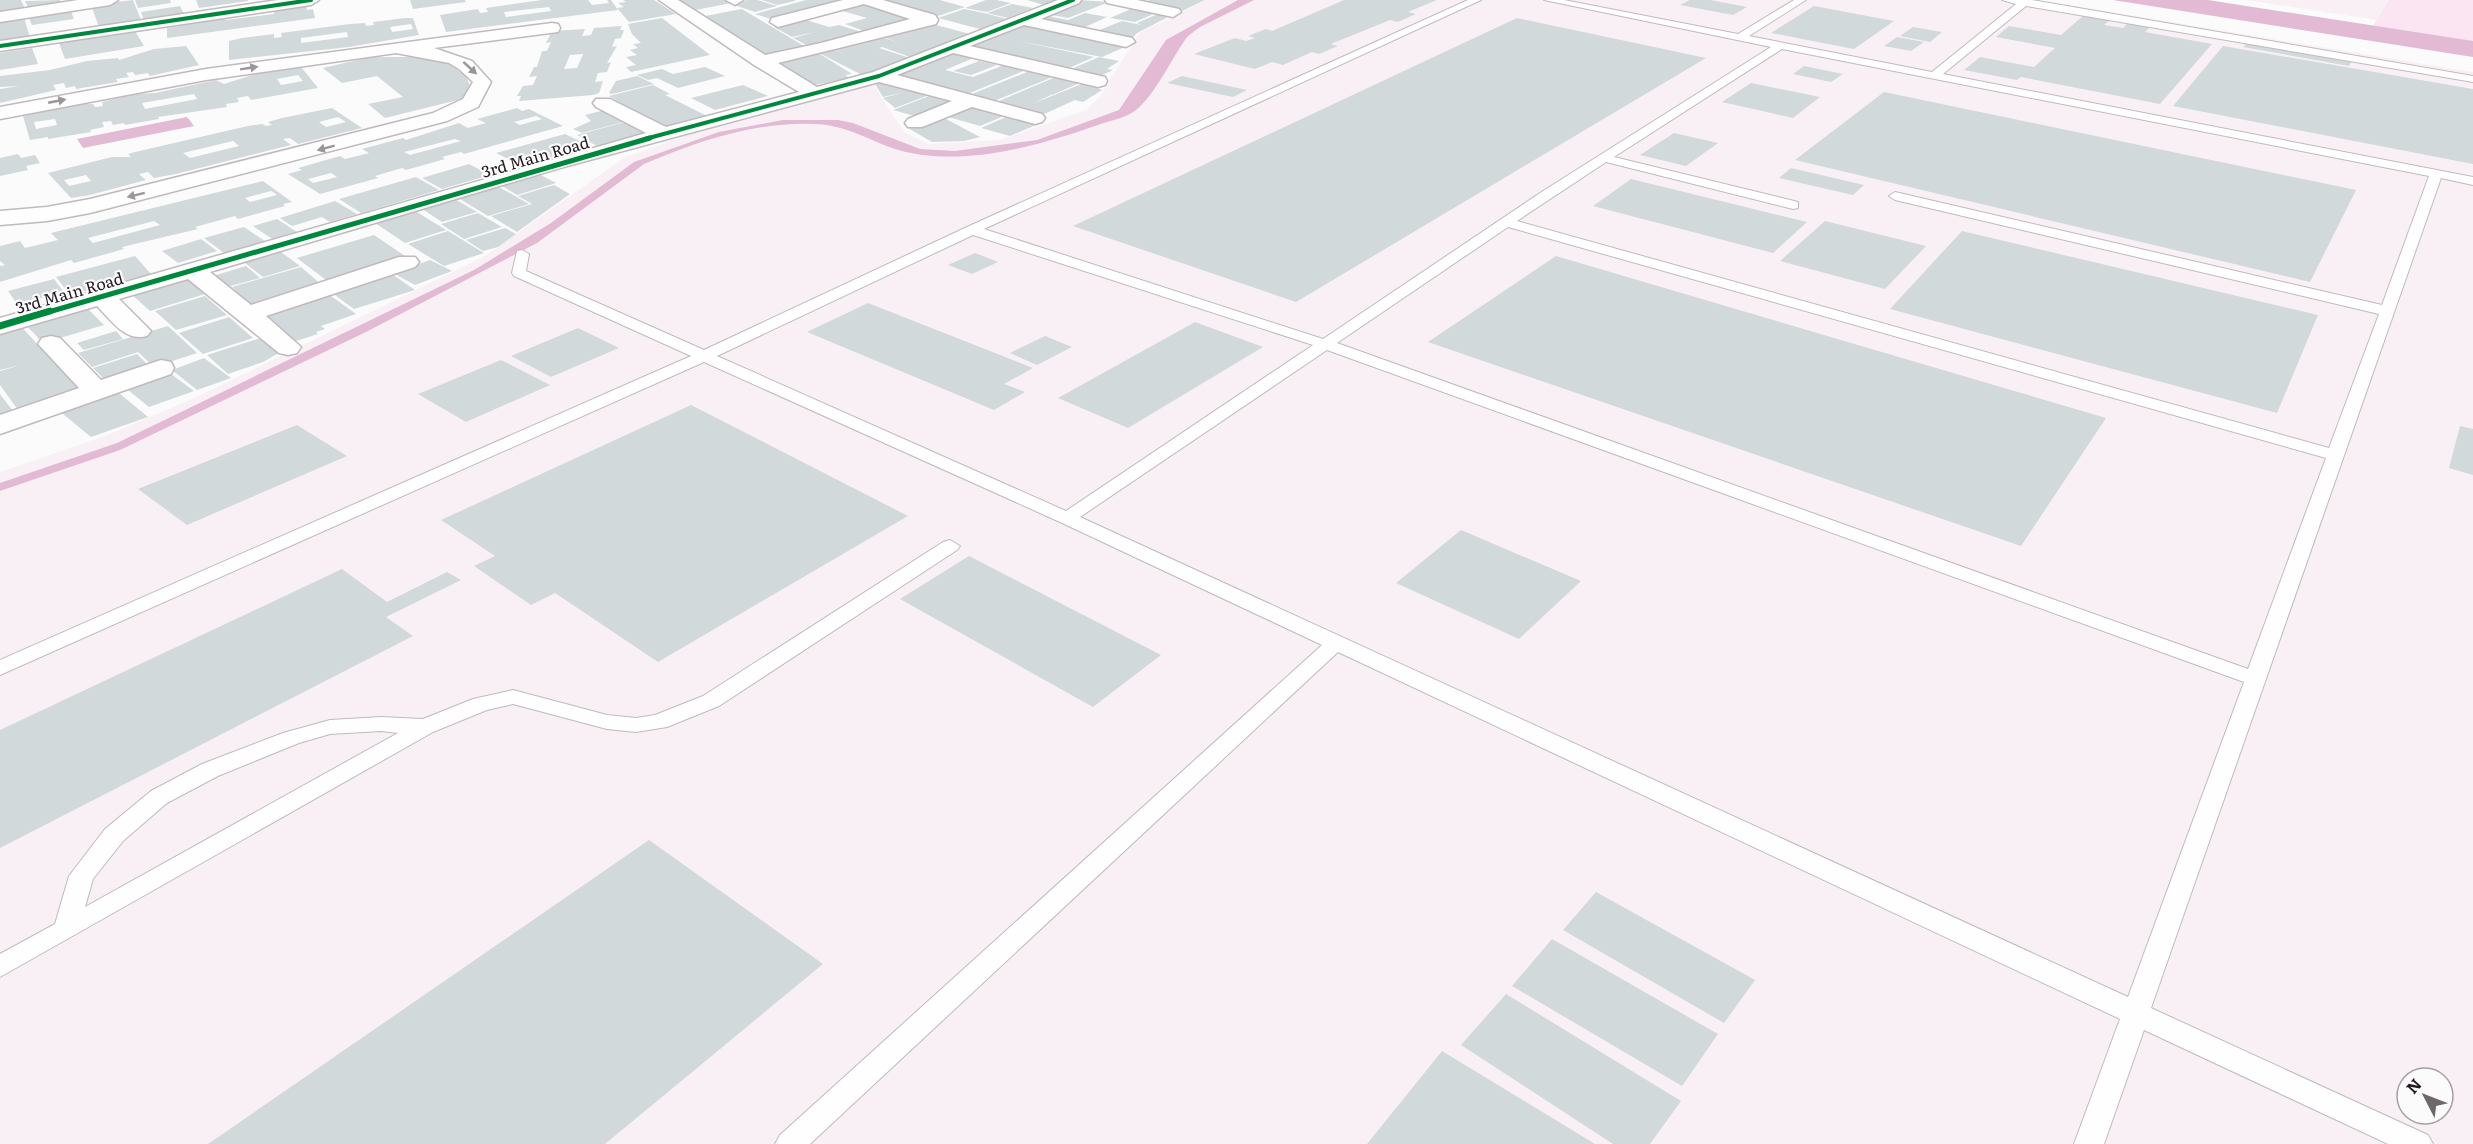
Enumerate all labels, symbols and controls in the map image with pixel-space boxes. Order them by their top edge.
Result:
one-way arrow [463,61,478,75]
one-way arrow [240,64,259,73]
one-way arrow [48,96,67,105]
street label: 3rd Main Road [478,129,592,183]
one-way arrow [317,144,335,153]
one-way arrow [127,191,146,200]
street label: 3rd Main Road [12,265,126,319]
north arrow [2395,1066,2455,1126]
text: N [2400,1072,2427,1098]

